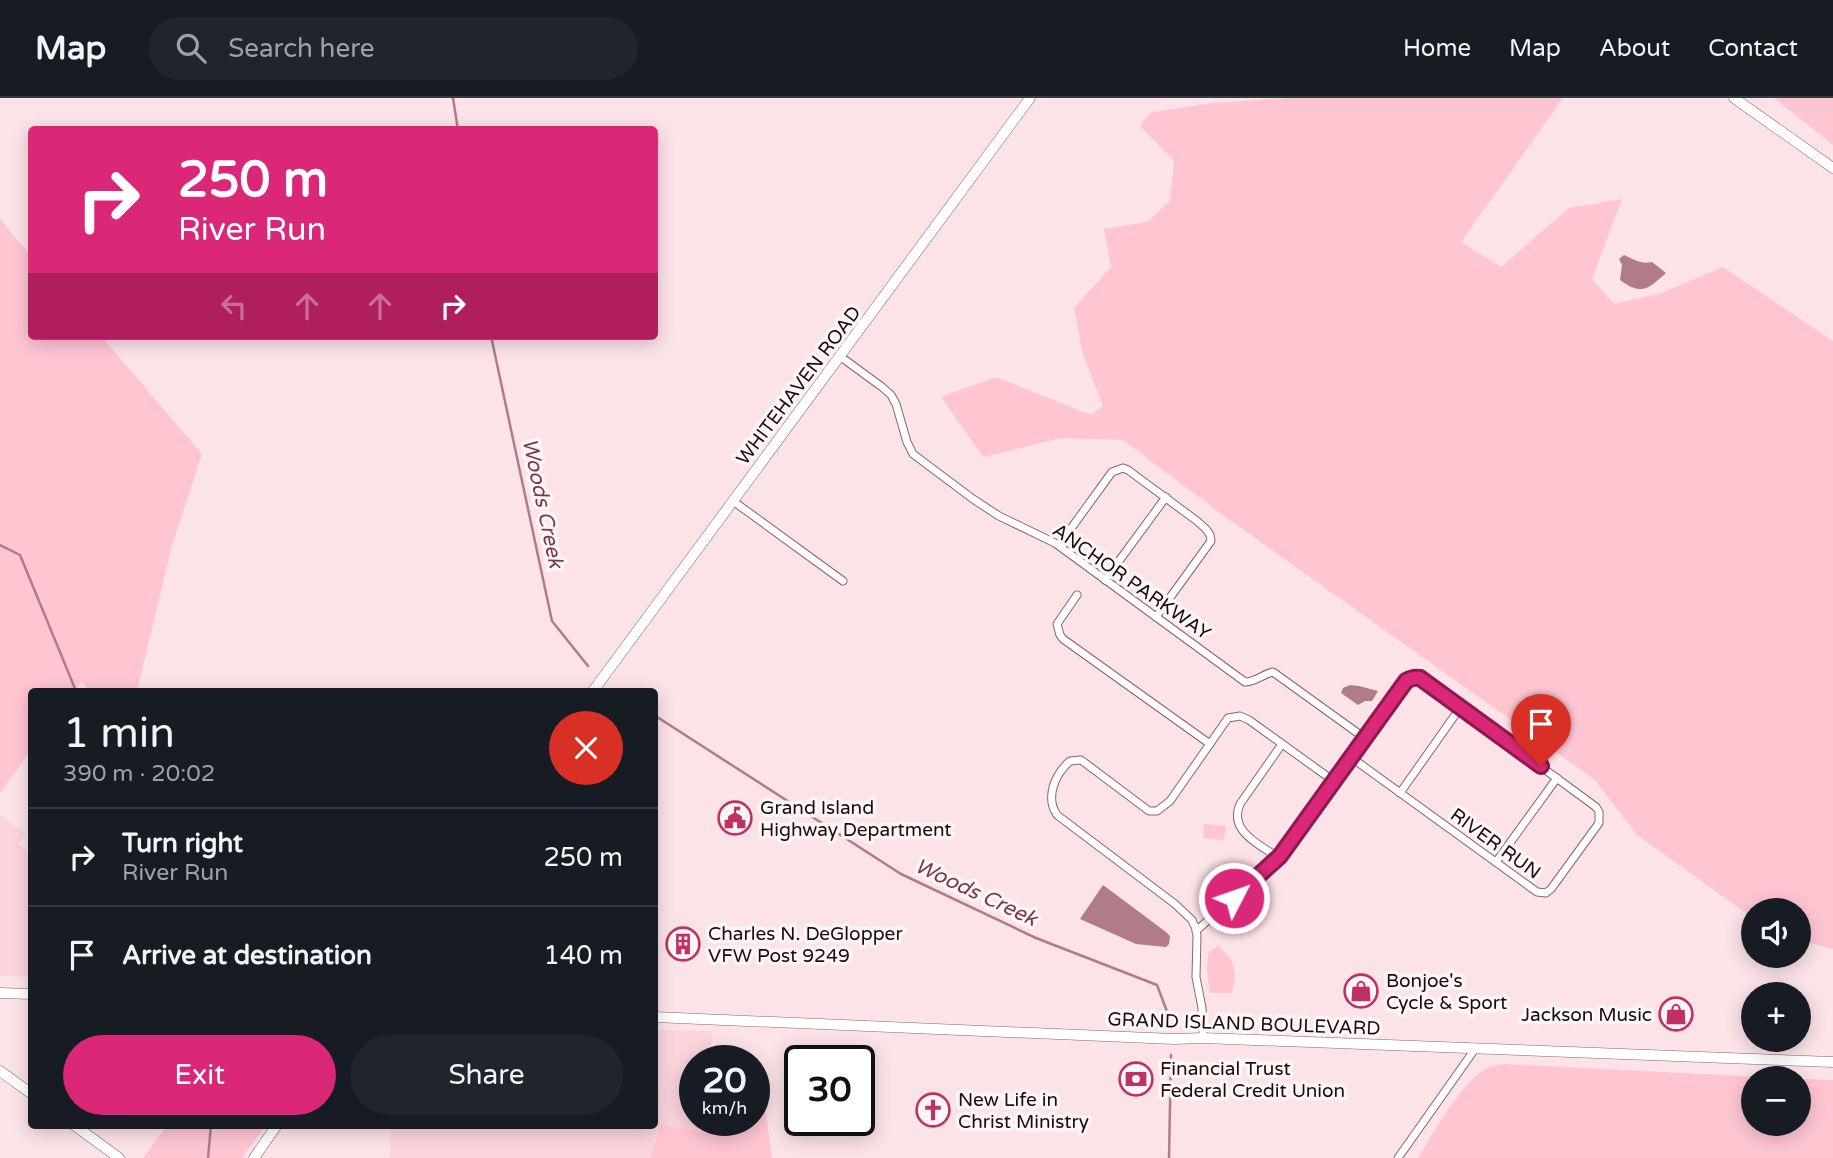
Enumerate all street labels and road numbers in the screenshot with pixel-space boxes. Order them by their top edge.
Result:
street label: WHITEHAVEN ROAD [732,302,866,469]
street label: ANCHOR PARKWAY [1048,519,1215,645]
street label: RIVER RUN [1446,804,1545,884]
street label: GRAND ISLAND BOULEVARD [1107,1008,1381,1040]

